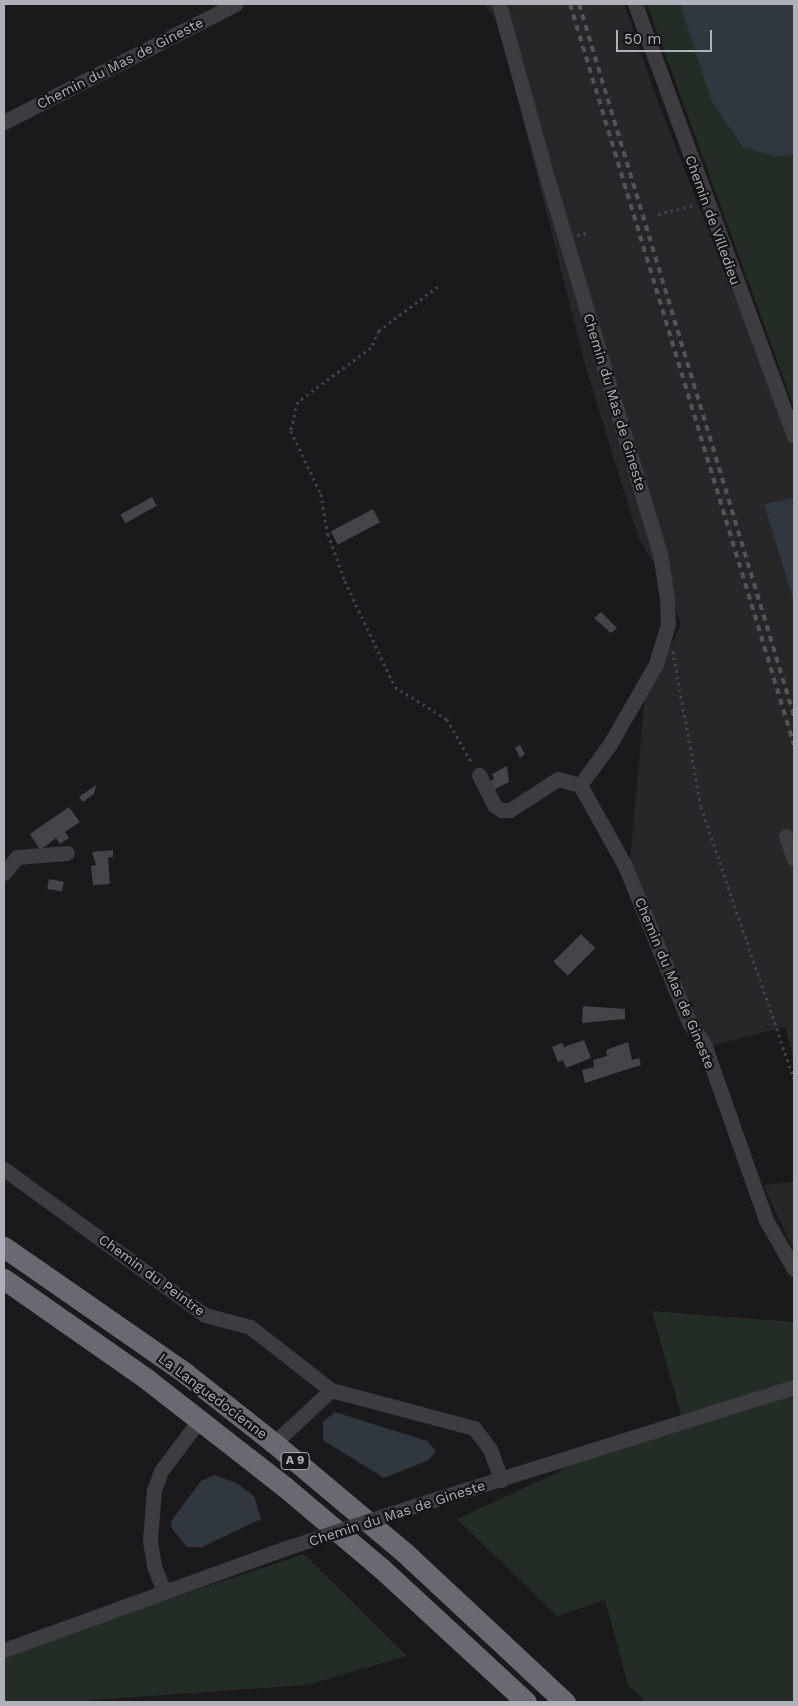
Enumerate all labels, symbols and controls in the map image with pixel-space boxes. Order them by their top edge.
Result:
street label: Chemin du Mas de Gineste [34,14,206,112]
scale bar [618,20,714,52]
text: 50 m [624,30,661,48]
street label: Chemin de Villedieu [682,153,744,287]
street label: Chemin du Mas de Gineste [580,311,650,493]
street label: Chemin du Mas de Gineste [631,895,719,1071]
street label: Chemin du Peintre [96,1231,208,1319]
street label: La Languedocienne [155,1349,271,1443]
road number: A 9 [280,1452,310,1470]
street label: Chemin du Mas de Gineste [307,1476,487,1550]

